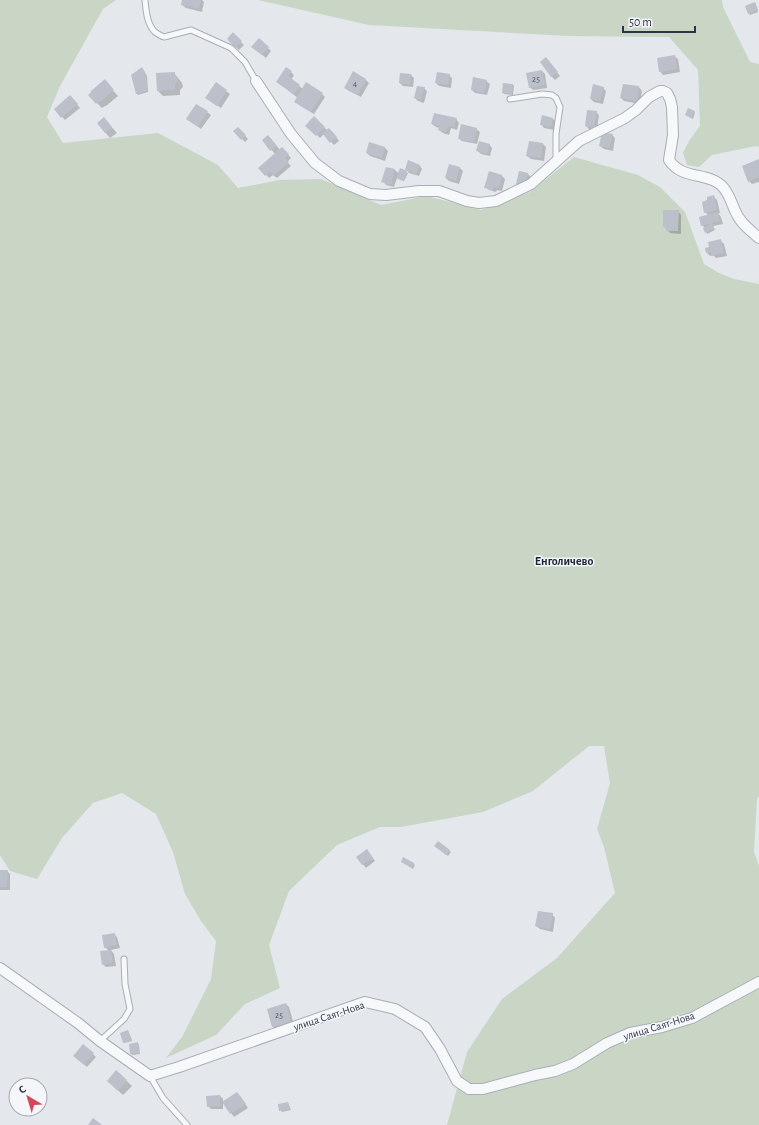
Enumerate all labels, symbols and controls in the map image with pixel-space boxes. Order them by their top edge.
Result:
scale bar [623,8,695,34]
text: 50 m [629,16,652,28]
house number: 25 [532,75,540,84]
house number: 4 [353,79,358,88]
district label: Енголичево [535,555,593,567]
street label: улица Саят-Нова [291,999,366,1033]
street label: улица Саят-Нова [621,1010,696,1042]
house number: 25 [275,1011,283,1020]
north arrow [8,1077,48,1117]
text: С [16,1083,28,1096]

